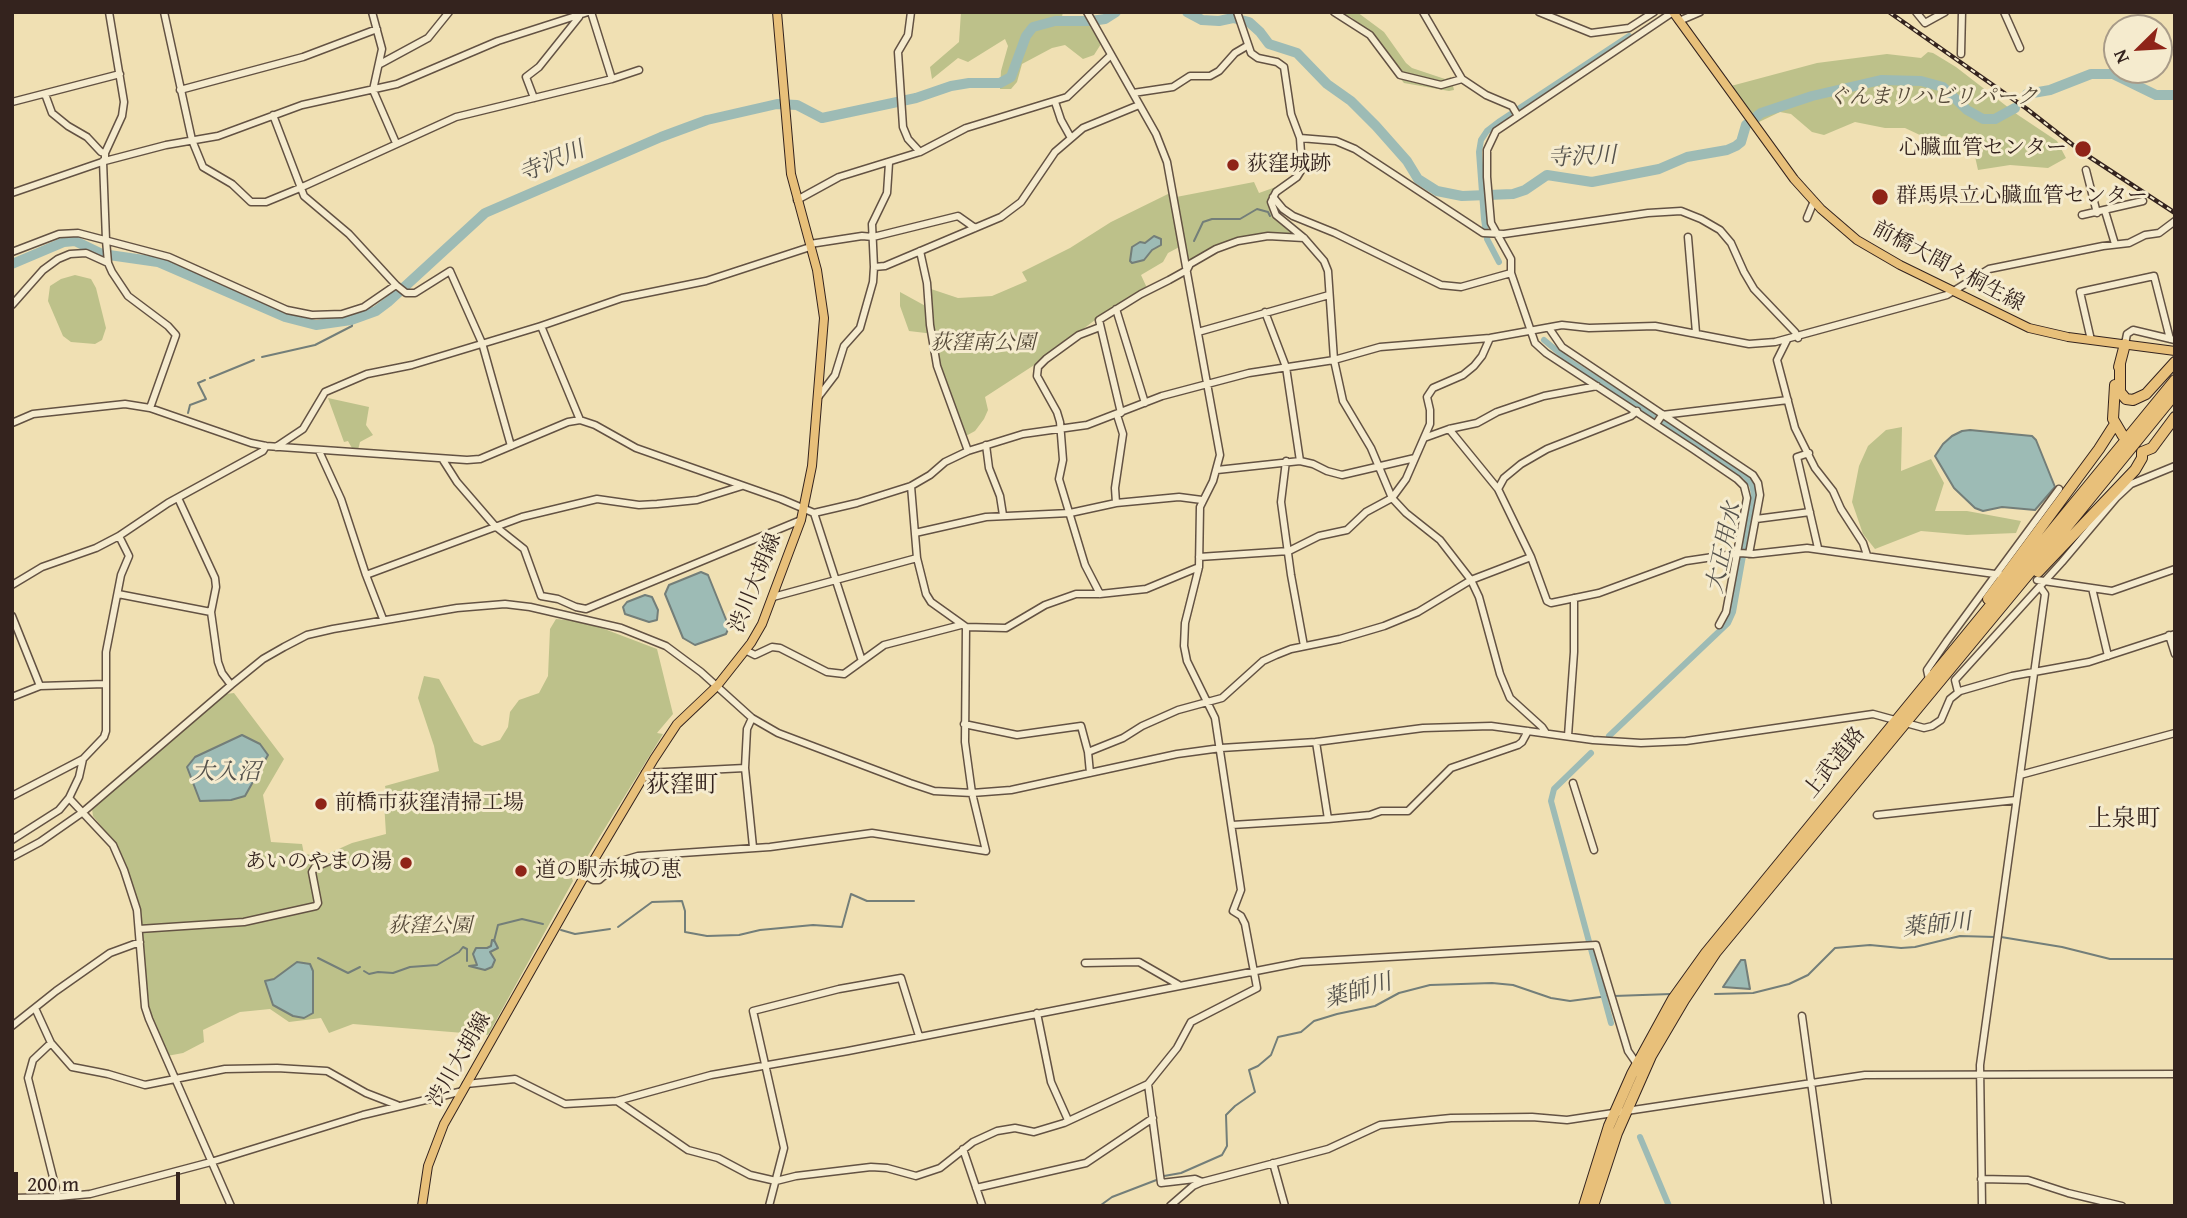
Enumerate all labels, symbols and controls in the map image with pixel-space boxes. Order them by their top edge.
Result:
north arrow [2103,14,2173,84]
text: N [2105,45,2136,68]
park label: ぐんまリハビリパーク [1828,85,2038,111]
place label: 心臓血管センター [1899,136,2067,162]
water label: 寺沢川 [515,137,589,189]
marker: 心臓血管センター [2073,139,2093,159]
water label: 寺沢川 [1547,142,1617,174]
place label: 荻窪城跡 [1247,152,1331,178]
marker: 荻窪城跡 [1225,157,1241,173]
place label: 群馬県立心臓血管センター [1896,184,2148,210]
marker: 群馬県立心臓血管センター [1870,187,1890,207]
street label: 前橋大間々桐生線 [1868,216,2028,318]
park label: 荻窪南公園 [931,331,1035,357]
water label: 大正用水 [1702,500,1748,596]
street label: 渋川大胡線 [725,530,787,636]
street label: 上武道路 [1799,722,1871,804]
water label: 大入沼 [192,759,260,787]
district label: 荻窪町 [646,772,718,800]
place label: 前橋市荻窪清掃工場 [335,791,524,817]
marker: 前橋市荻窪清掃工場 [313,796,329,812]
district label: 上泉町 [2088,806,2160,834]
place label: あいのやまの湯 [245,850,392,876]
marker: あいのやまの湯 [398,855,414,871]
place label: 道の駅赤城の恵 [535,858,682,884]
marker: 道の駅赤城の恵 [513,863,529,879]
water label: 薬師川 [1901,909,1973,943]
park label: 荻窪公園 [388,914,472,940]
water label: 薬師川 [1321,969,1395,1015]
street label: 渋川大胡線 [423,1008,497,1112]
scale bar [18,1158,184,1202]
text: 200 m [27,1168,79,1199]

